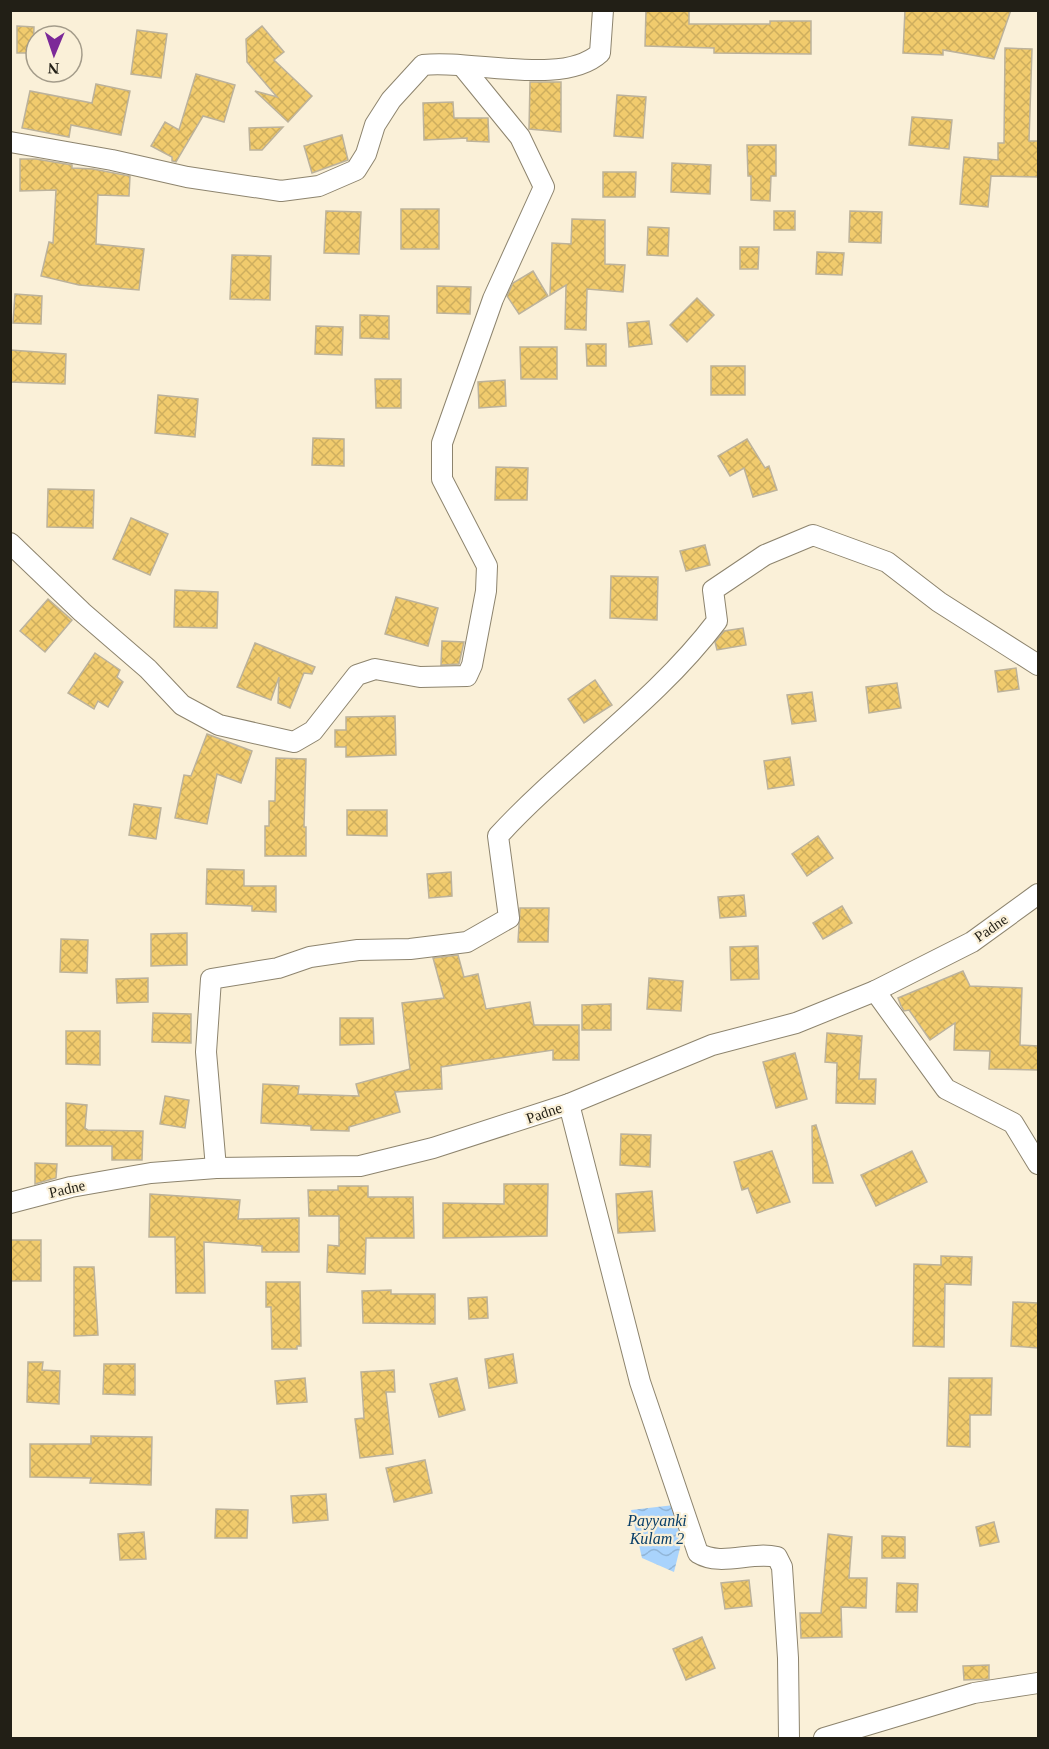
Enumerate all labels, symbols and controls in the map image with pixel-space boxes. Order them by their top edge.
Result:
north arrow [24,24,84,84]
text: N [47,60,60,77]
street label: Padne [971,911,1011,945]
street label: Padne [524,1099,564,1127]
street label: Padne [47,1177,87,1201]
water label: Payyanki Kulam 2 [626,1512,687,1547]

